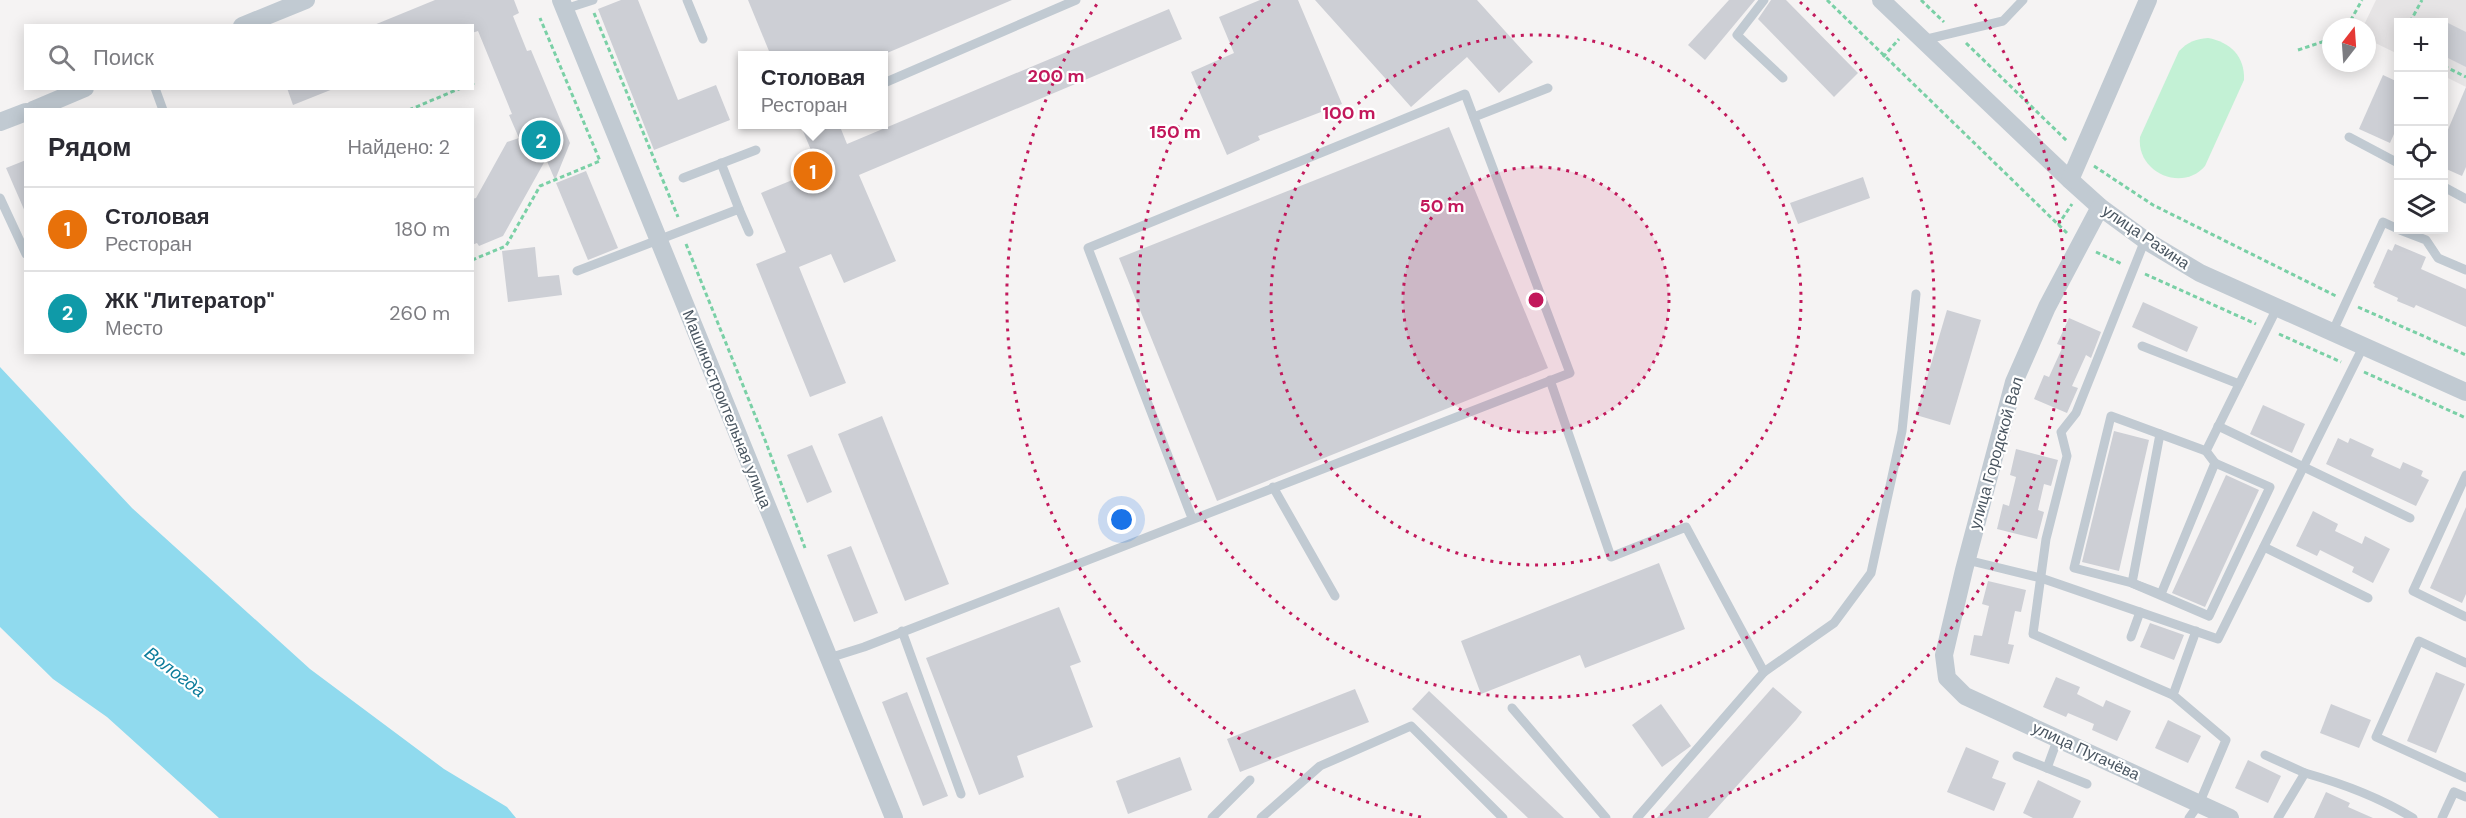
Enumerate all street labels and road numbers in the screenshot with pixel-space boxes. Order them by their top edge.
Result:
street label: улица Разина [2098,200,2194,274]
street label: Машиностроительная улица [678,307,776,511]
street label: улица Городской Вал [1964,374,2028,532]
street label: улица Пугачёва [2029,717,2143,785]

